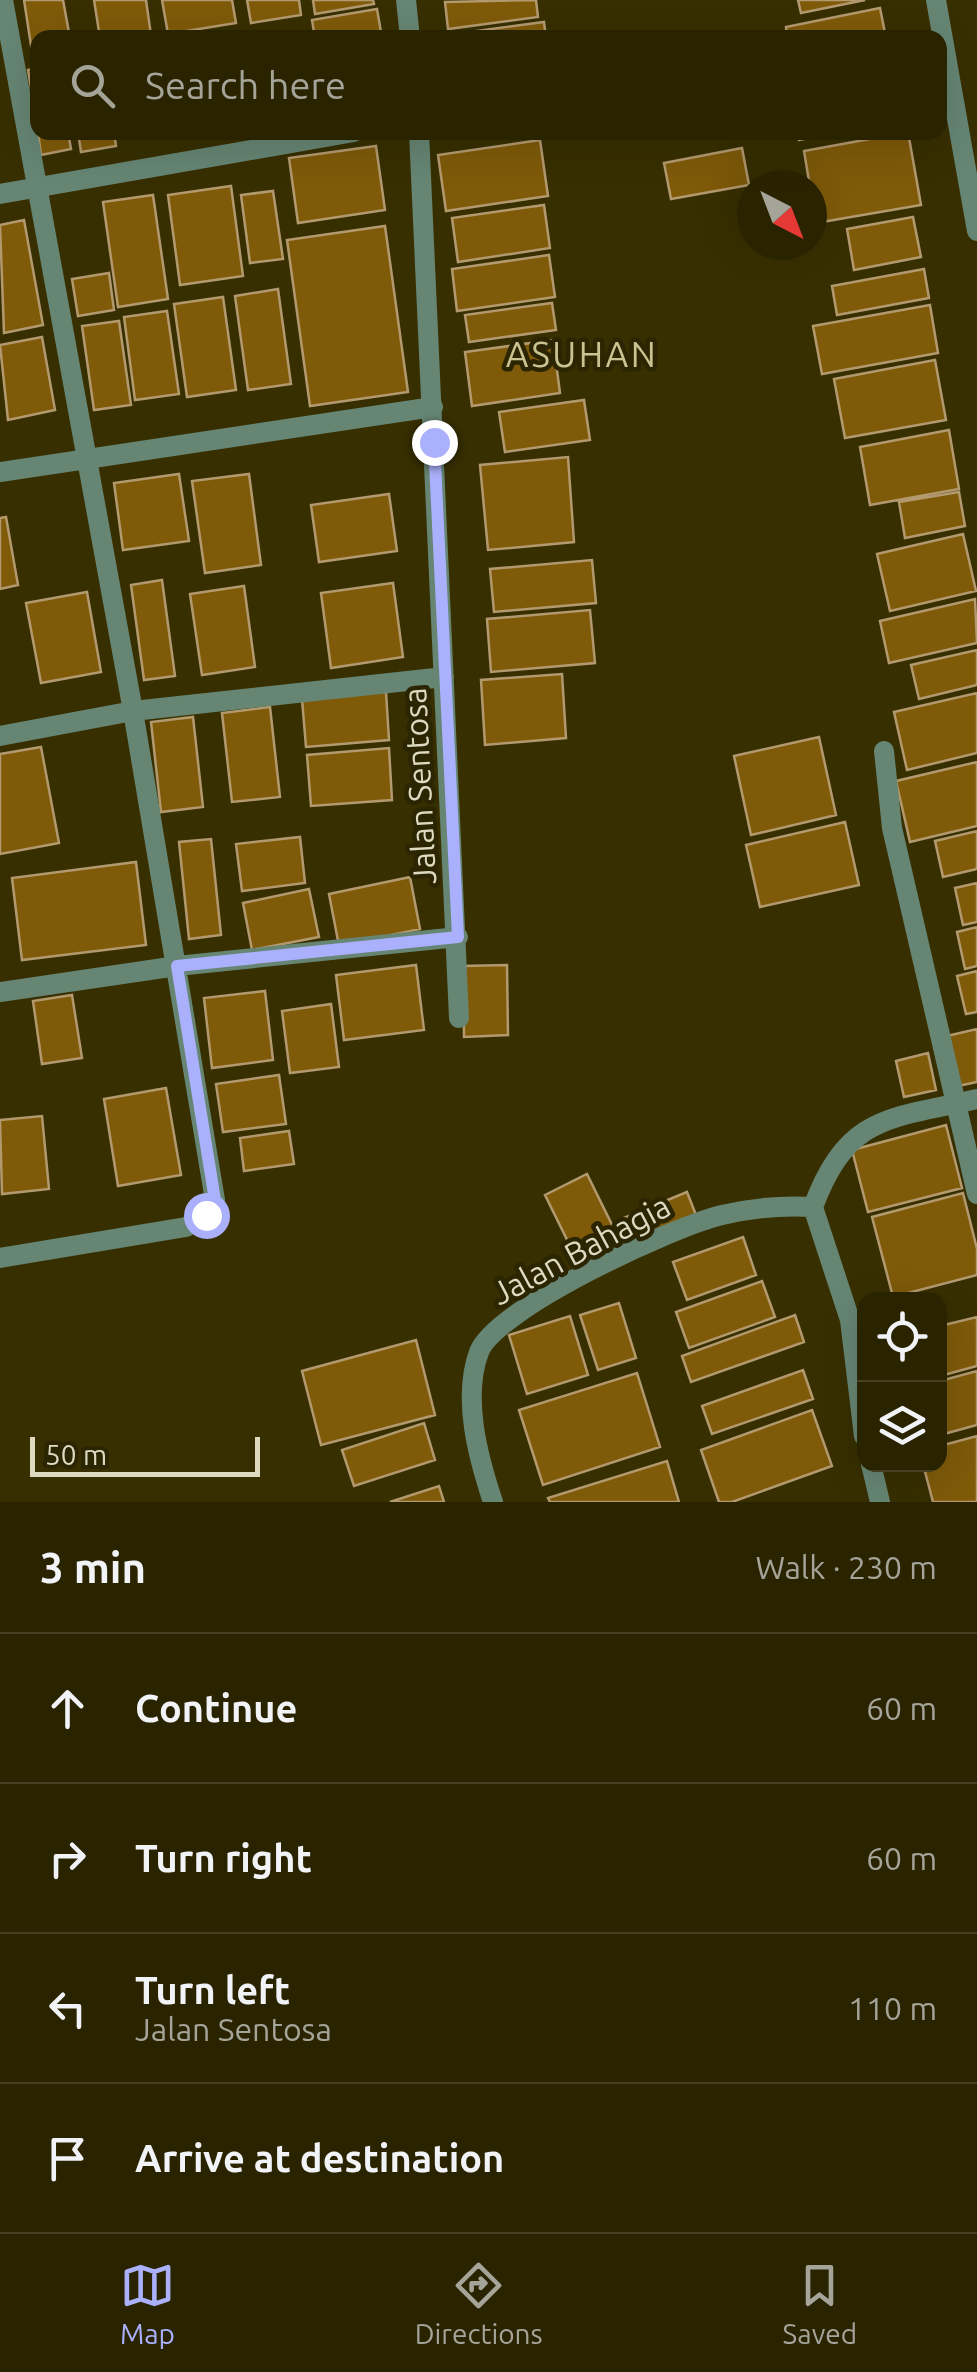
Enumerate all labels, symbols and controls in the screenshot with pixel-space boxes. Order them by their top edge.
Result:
search box [30,30,947,140]
icon: search [65,58,120,113]
text: Search here [145,64,346,106]
north arrow [737,170,827,260]
district label: ASUHAN [506,334,658,374]
route end [412,420,458,466]
street label: Jalan Sentosa [396,687,442,885]
street label: Jalan Bahagia [485,1187,676,1311]
route start [184,1193,230,1239]
map controls [857,1292,947,1472]
button: locate [857,1292,947,1382]
button: layers [857,1382,947,1472]
scale bar [30,1432,260,1476]
text: 50 m [45,1439,107,1470]
text: 3 min [40,1544,146,1591]
text: Walk · 230 m [755,1549,937,1585]
icon: ahead [40,1681,95,1736]
text: Continue [135,1687,297,1729]
text: 60 m [866,1690,937,1726]
icon: right [40,1831,95,1886]
text: Turn right [135,1837,312,1879]
text: 60 m [866,1840,937,1876]
text: Turn left [135,1969,290,2011]
icon: left [40,1981,95,2036]
text: 110 m [848,1990,937,2026]
text: Jalan Sentosa [135,2011,332,2047]
icon: arrive [40,2131,95,2186]
text: Arrive at destination [135,2137,504,2179]
tab: Map [120,2258,175,2349]
tab: Directions [415,2258,543,2349]
tab: Saved [783,2258,857,2349]

